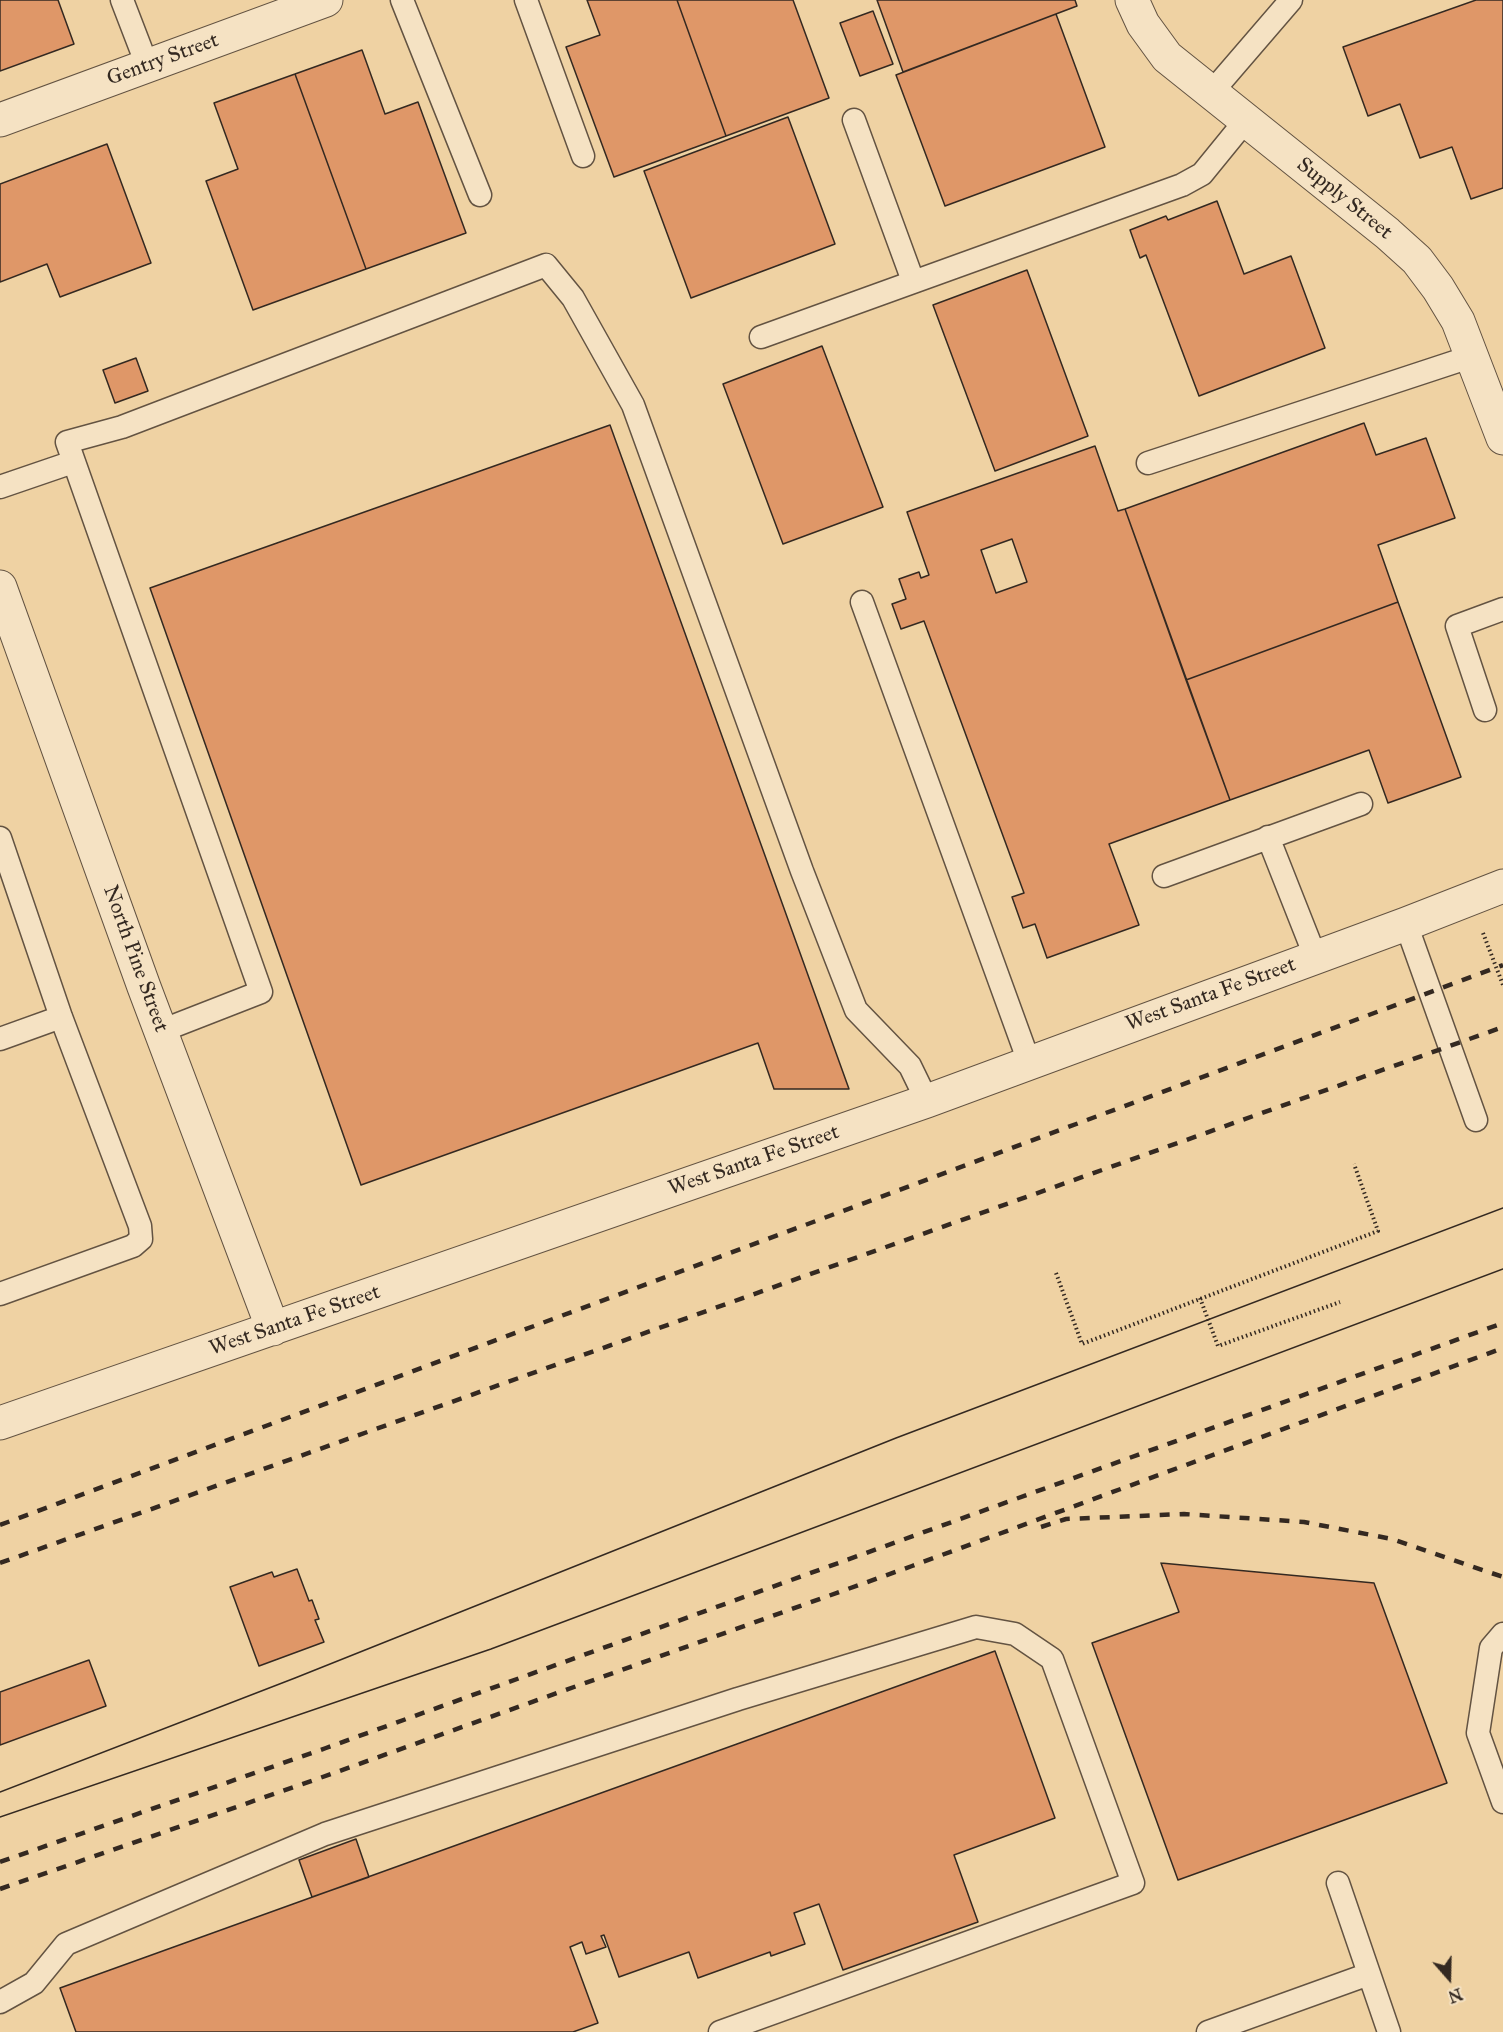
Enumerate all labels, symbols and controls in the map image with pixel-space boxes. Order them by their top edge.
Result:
street label: Gentry Street [104,28,222,92]
street label: Supply Street [1291,153,1397,245]
street label: North Pine Street [97,882,173,1036]
street label: West Santa Fe Street [1123,953,1299,1037]
street label: West Santa Fe Street [665,1120,843,1202]
street label: West Santa Fe Street [206,1280,384,1362]
north arrow [1419,1948,1479,2008]
text: N [1446,1984,1465,2007]

